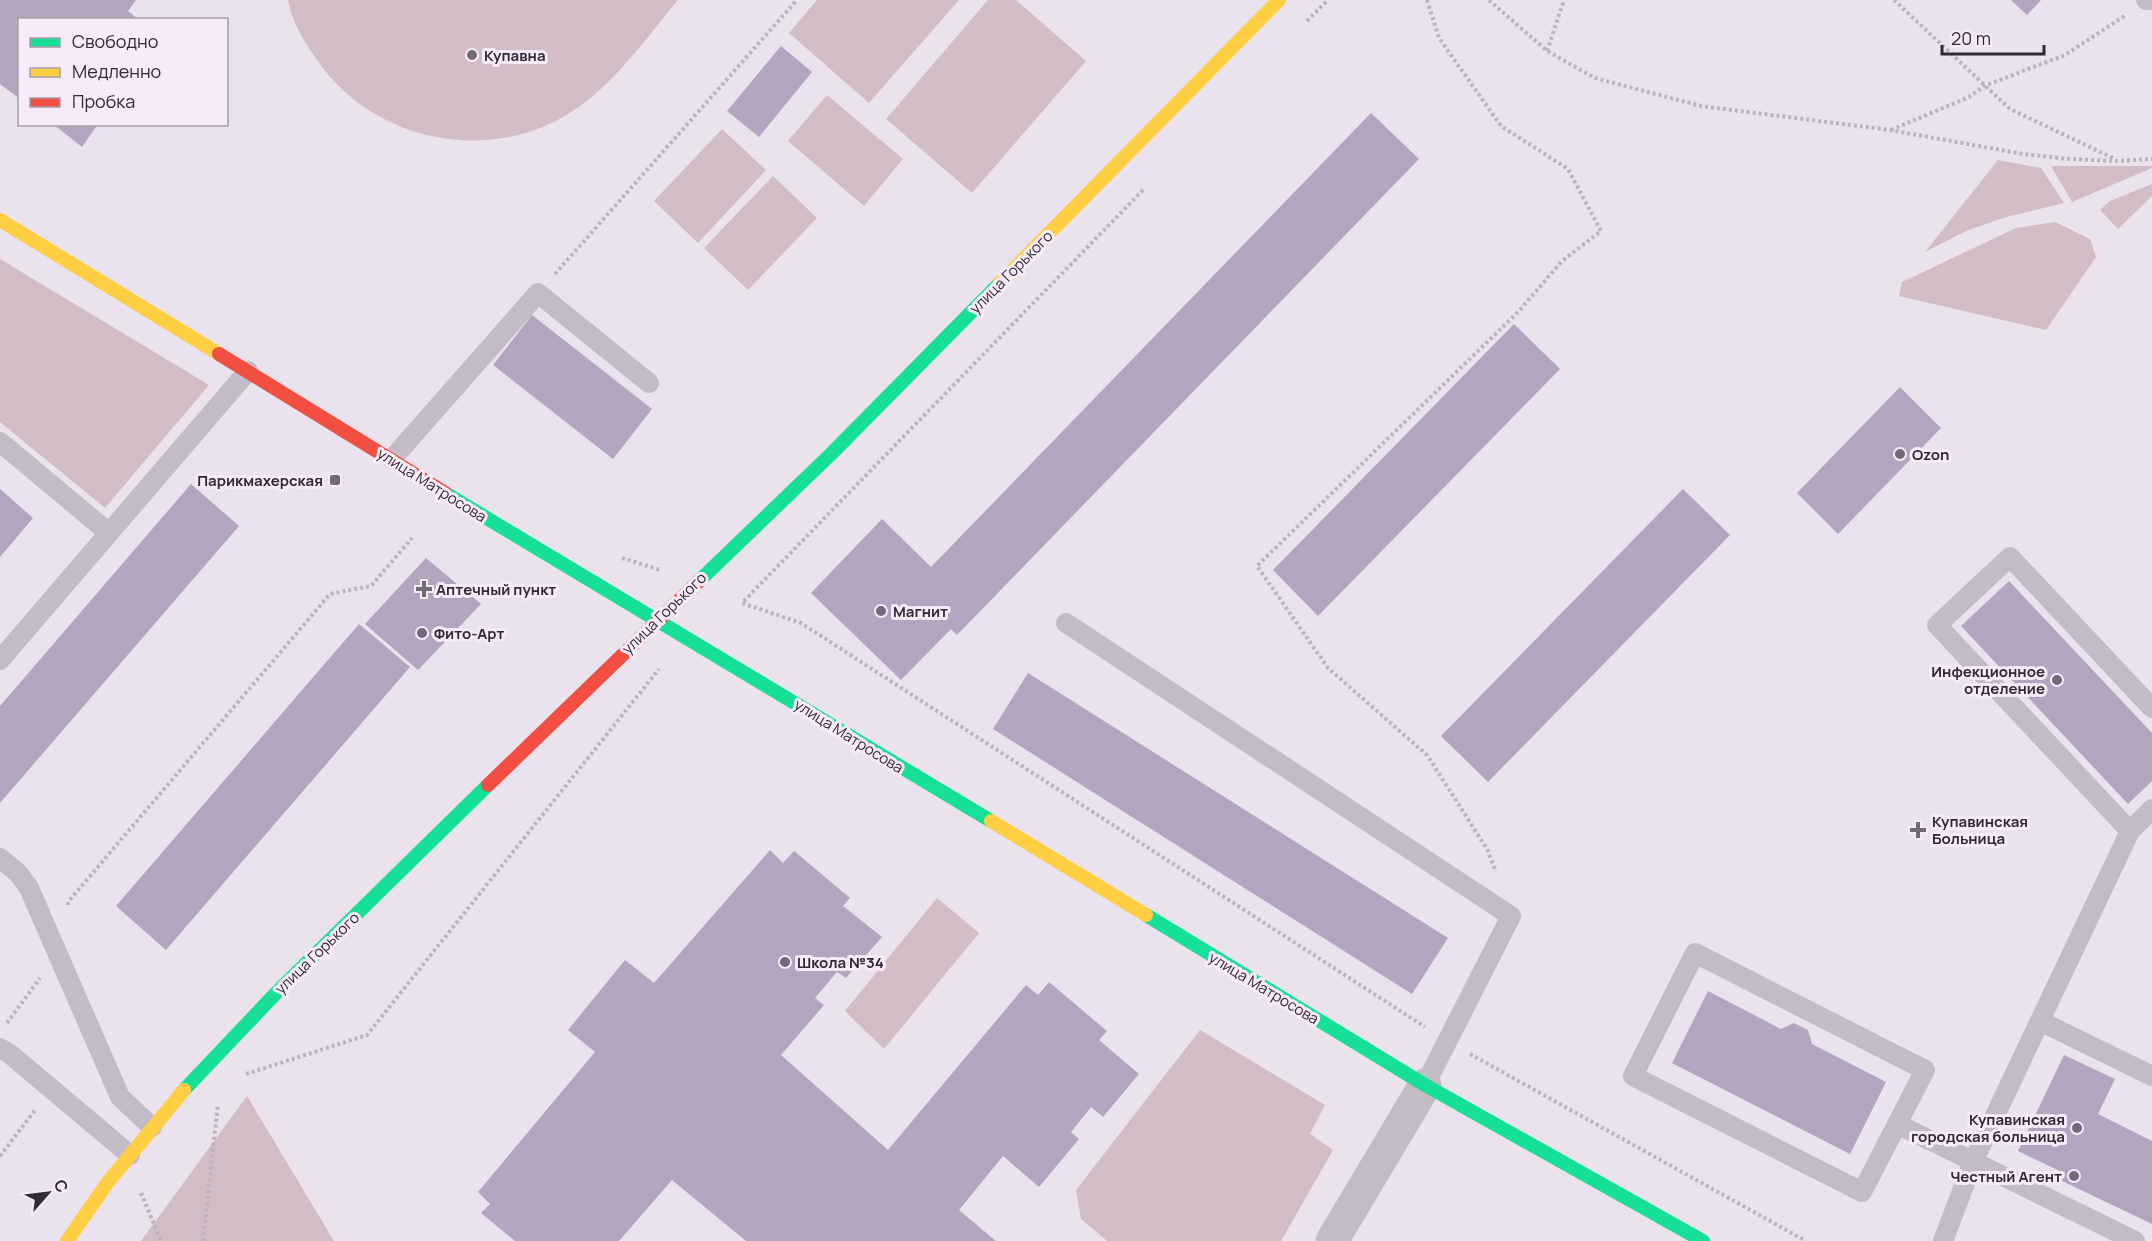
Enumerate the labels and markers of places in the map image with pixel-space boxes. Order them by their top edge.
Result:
place label: Купавна [484,45,546,66]
marker: Купавна [465,48,479,62]
place label: Ozon [1912,444,1949,465]
marker: Ozon [1893,447,1907,461]
place label: Парикмахерская [197,470,323,491]
marker: Парикмахерская [328,473,342,487]
place label: Аптечный пункт [436,579,556,600]
marker: Аптечный пункт [417,582,431,596]
place label: Магнит [893,601,948,622]
marker: Магнит [874,604,888,618]
place label: Фито-Арт [434,623,505,644]
marker: Фито-Арт [415,626,429,640]
place label: Инфекционное отделение [1931,661,2045,699]
marker: Инфекционное отделение [2050,673,2064,687]
place label: Купавинская Больница [1932,811,2028,849]
marker: Купавинская Больница [1909,821,1927,839]
place label: Школа №34 [797,952,884,973]
marker: Школа №34 [778,955,792,969]
place label: Купавинская городская больница [1911,1109,2065,1147]
marker: Купавинская городская больница [2070,1121,2084,1135]
place label: Честный Агент [1950,1166,2062,1187]
marker: Честный Агент [2067,1169,2081,1183]

